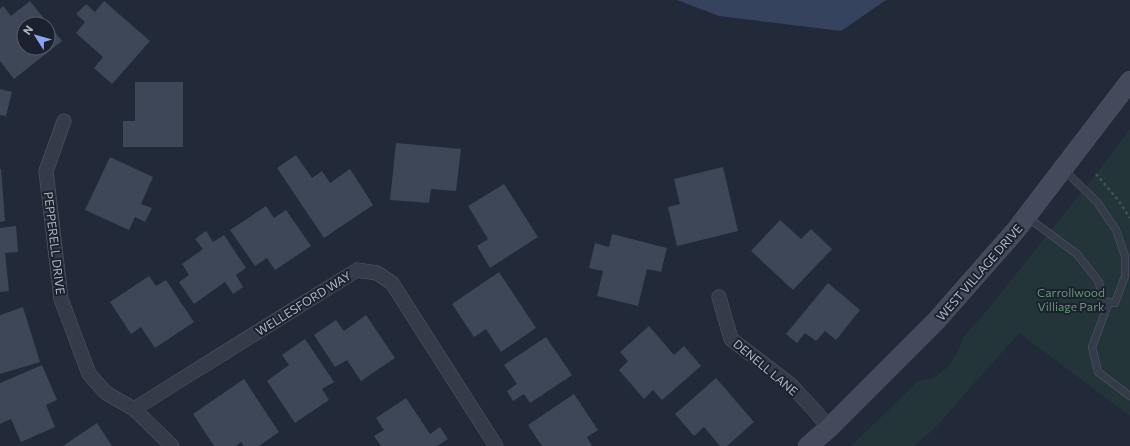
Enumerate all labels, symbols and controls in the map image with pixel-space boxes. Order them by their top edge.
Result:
north arrow [16,16,56,56]
text: N [20,22,35,37]
street label: PEPPERELL DRIVE [42,191,68,295]
street label: WEST VILLAGE DRIVE [933,221,1025,323]
street label: WELLESFORD WAY [253,268,353,338]
park label: Carrollwood Villiage Park [1037,285,1105,313]
street label: DENELL LANE [731,336,801,398]

